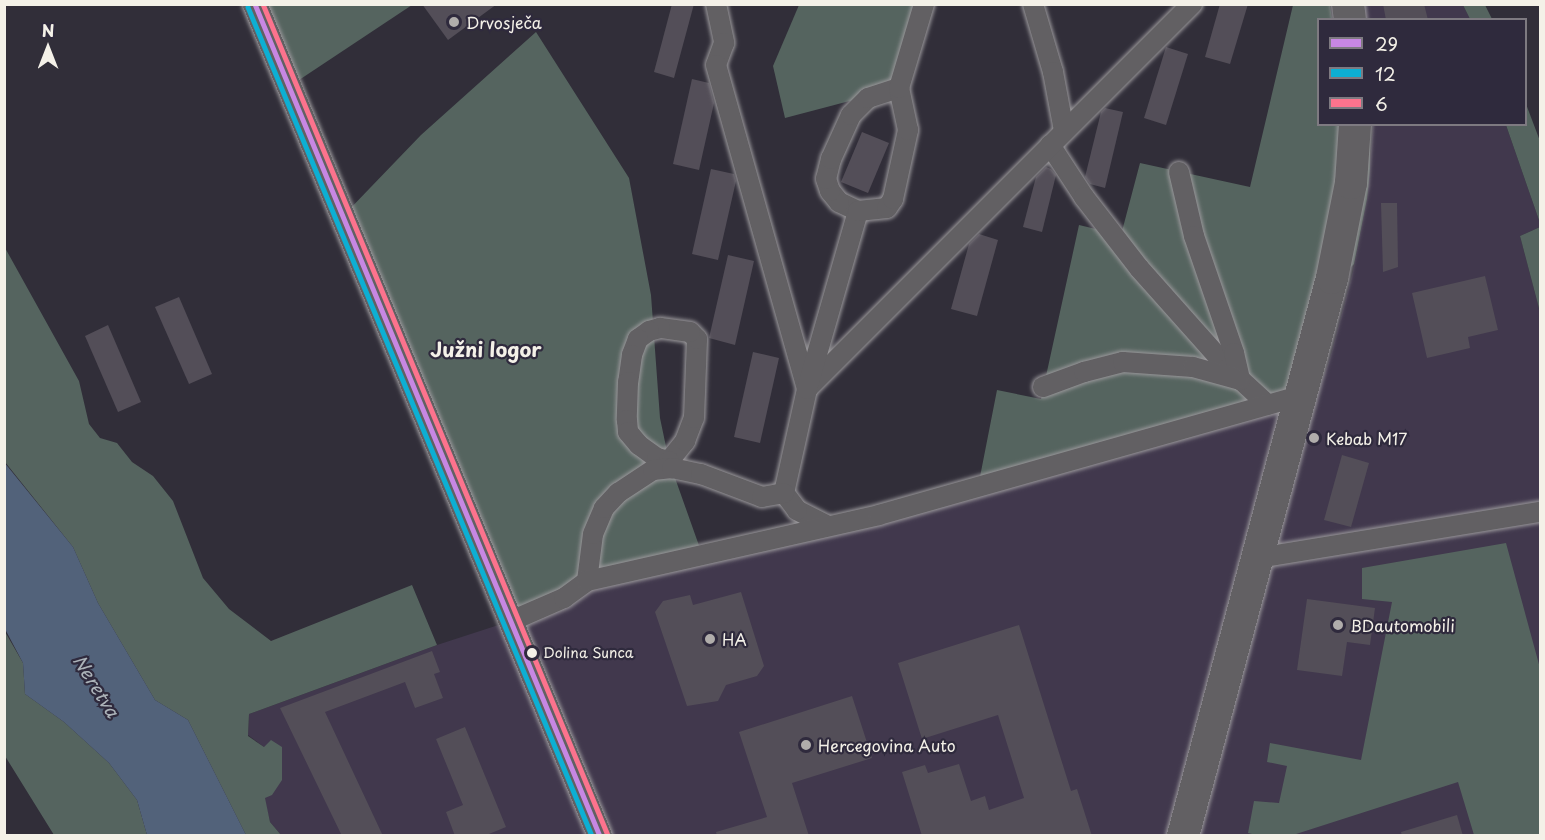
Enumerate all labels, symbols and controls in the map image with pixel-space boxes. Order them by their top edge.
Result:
place label: Drvosječa [466,12,542,32]
marker: Drvosječa [447,15,461,29]
north arrow [18,18,78,78]
text: N [42,18,54,42]
legend [1317,18,1527,126]
text: 29 [1375,30,1398,57]
text: 12 [1375,60,1396,87]
text: 6 [1375,90,1388,117]
district label: Južni logor [430,337,542,361]
place label: Kebab M17 [1326,428,1408,448]
marker: Kebab M17 [1307,431,1321,445]
place label: BDautomobili [1350,615,1455,635]
marker: BDautomobili [1331,618,1345,632]
place label: HA [722,629,747,649]
marker: HA [703,632,717,646]
place label: Dolina Sunca [543,645,634,661]
marker: Dolina Sunca [526,647,538,659]
water label: Neretva [68,651,124,721]
place label: Hercegovina Auto [818,735,956,755]
marker: Hercegovina Auto [799,738,813,752]

